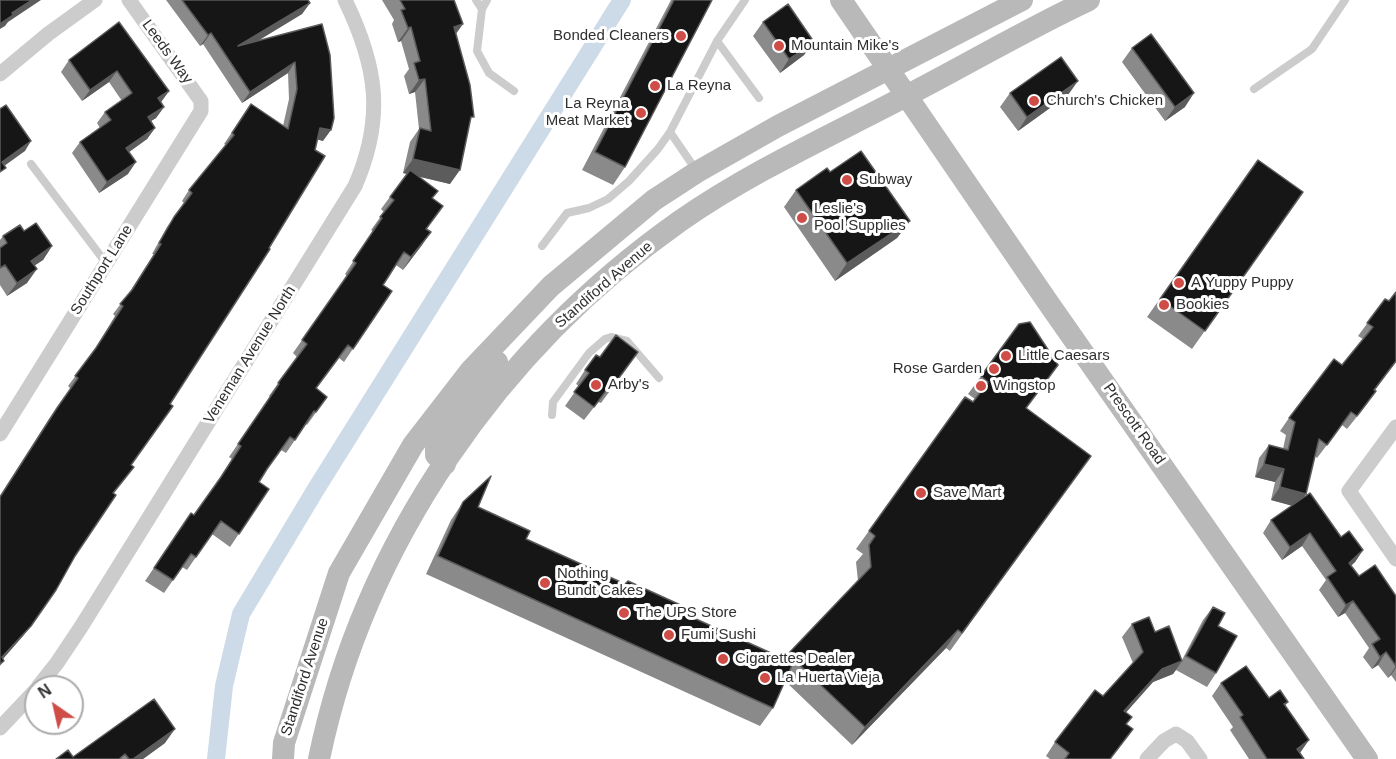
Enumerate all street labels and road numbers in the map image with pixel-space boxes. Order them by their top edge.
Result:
street label: Leeds Way [138,17,196,87]
street label: Southport Lane [67,222,137,318]
street label: Standiford Avenue [552,238,656,332]
street label: Veneman Avenue North [200,283,300,427]
street label: Prescott Road [1099,380,1169,468]
street label: Standiford Avenue [277,616,333,738]

